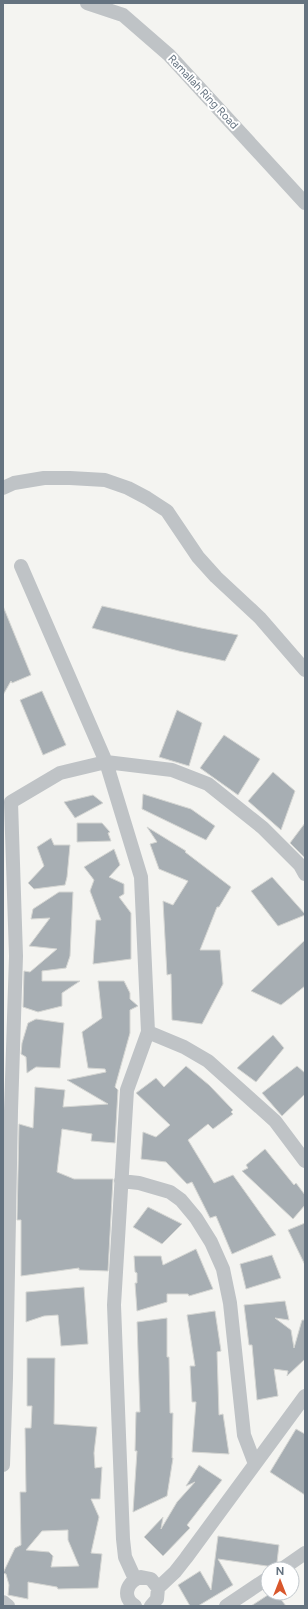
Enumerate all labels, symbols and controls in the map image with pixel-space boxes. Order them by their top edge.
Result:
street label: Ramallah Ring Road [165,52,241,132]
north arrow [260,1561,300,1601]
text: N [276,1565,284,1578]

